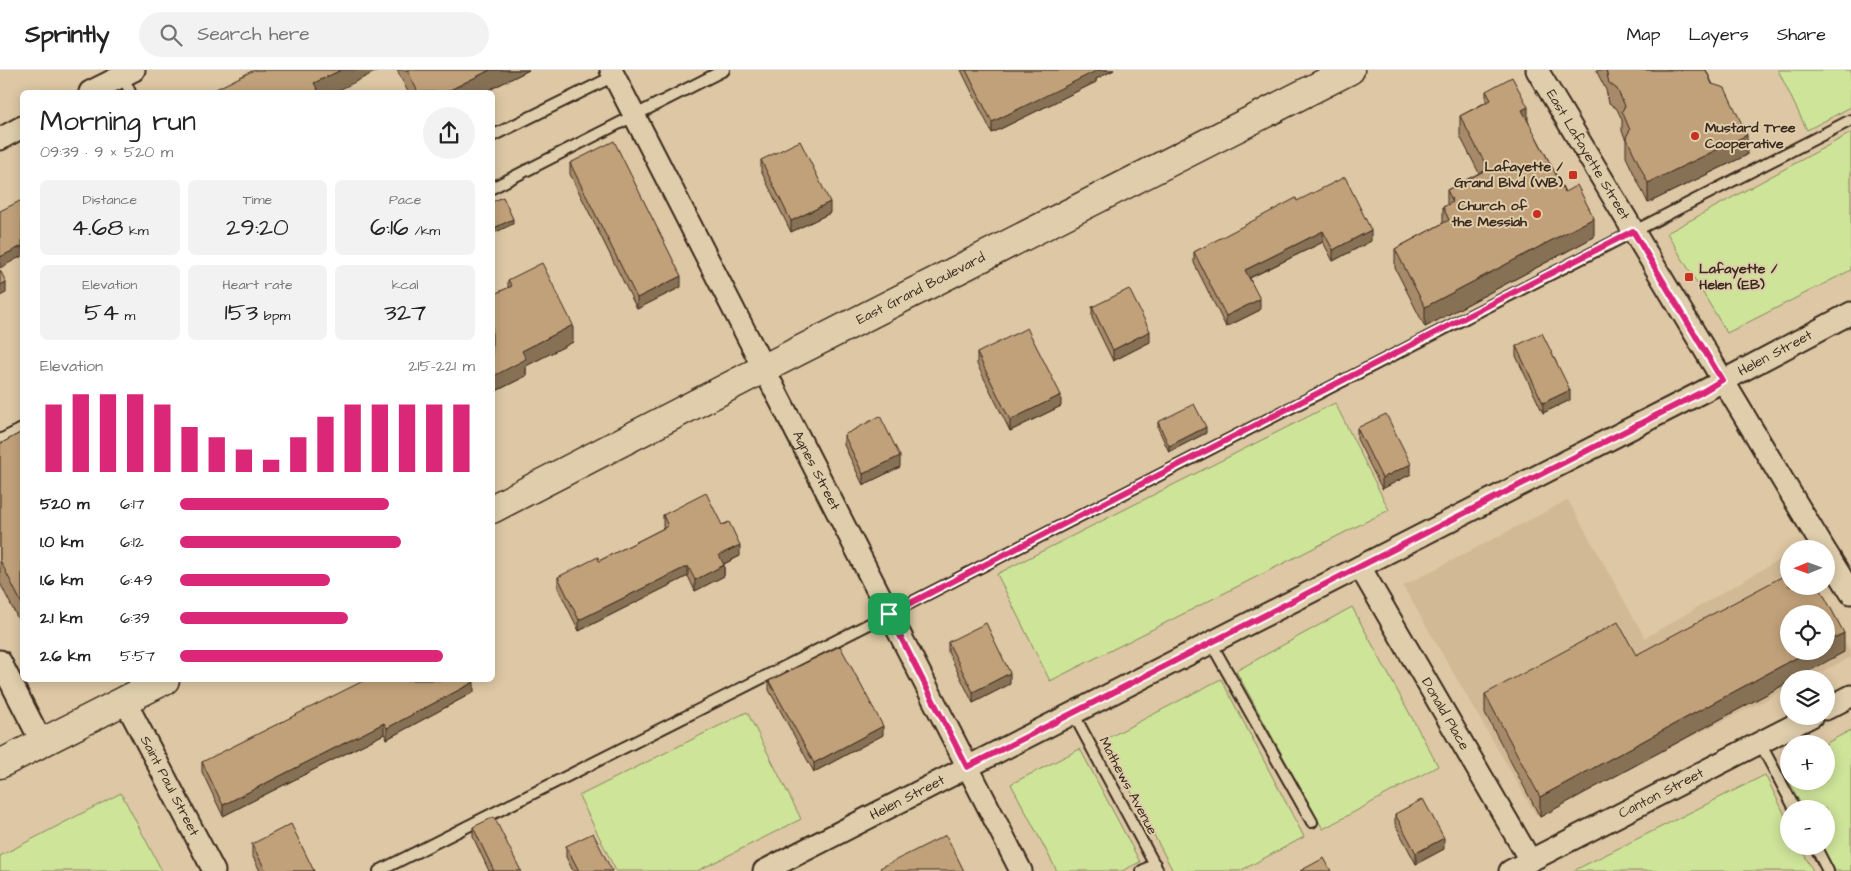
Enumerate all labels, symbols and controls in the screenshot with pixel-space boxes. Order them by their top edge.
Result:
search box [139,12,489,57]
text: Sprintly [25,18,109,52]
icon: search [157,21,185,49]
text: Search here [197,21,309,48]
text: Map [1626,22,1660,47]
text: Layers [1688,22,1749,47]
text: Share [1777,22,1826,47]
street label: East Lafayette Street [1541,86,1635,224]
text: Morning run [40,102,196,141]
button: share [423,107,475,159]
place label: Mustard Tree Cooperative [1705,118,1796,154]
marker: Mustard Tree Cooperative [1689,130,1701,142]
text: 09:39 · 9 × 520 m [40,141,173,163]
place label: Lafayette / Grand Blvd (WB) [1454,157,1564,193]
marker: Lafayette / Grand Blvd (WB) [1567,169,1579,181]
text: Distance [83,190,137,210]
text: Time [243,190,272,210]
text: Pace [389,190,421,210]
place label: Church of the Messiah [1451,196,1528,232]
marker: Church of the Messiah [1531,208,1543,220]
text: 4.68 [71,210,123,245]
text: 29:20 [226,210,289,245]
text: 6:16 [370,210,409,245]
text: km [123,221,149,241]
text: /km [409,221,440,241]
street label: East Grand Boulevard [853,248,989,330]
place label: Lafayette / Helen (EB) [1699,259,1778,295]
marker: Lafayette / Helen (EB) [1683,271,1695,283]
text: Elevation [82,275,137,295]
text: Heart rate [222,275,293,295]
text: kcal [392,275,419,295]
text: 54 [84,295,119,330]
text: 153 [225,295,258,330]
text: 327 [384,295,426,330]
text: m [119,306,135,326]
text: bpm [258,306,290,326]
street label: Helen Street [1734,325,1816,381]
text: Elevation [40,355,103,377]
text: 215–221 m [408,355,475,377]
street label: Agnes Street [787,427,845,514]
text: 520 m [40,493,89,515]
text: 6:17 [120,493,145,515]
text: 1.0 km [40,531,83,553]
text: 6:12 [120,531,144,553]
north arrow [1780,540,1835,595]
map controls [1780,540,1835,855]
text: 1.6 km [40,569,83,591]
text: 6:49 [120,569,153,591]
pin [868,593,910,635]
icon: arrive [875,600,903,628]
button: locate [1780,605,1835,660]
text: 2.1 km [40,607,82,629]
text: 6:39 [120,607,150,629]
text: 2.6 km [40,645,90,667]
text: 5:57 [120,645,155,667]
button: layers [1780,670,1835,725]
street label: Donald Place [1416,674,1474,754]
street label: Saint Paul Street [135,732,204,840]
street label: Mathews Avenue [1094,733,1162,839]
button: + [1780,735,1835,790]
street label: Canton Street [1615,763,1708,824]
street label: Helen Street [866,770,949,825]
button: − [1780,800,1835,855]

